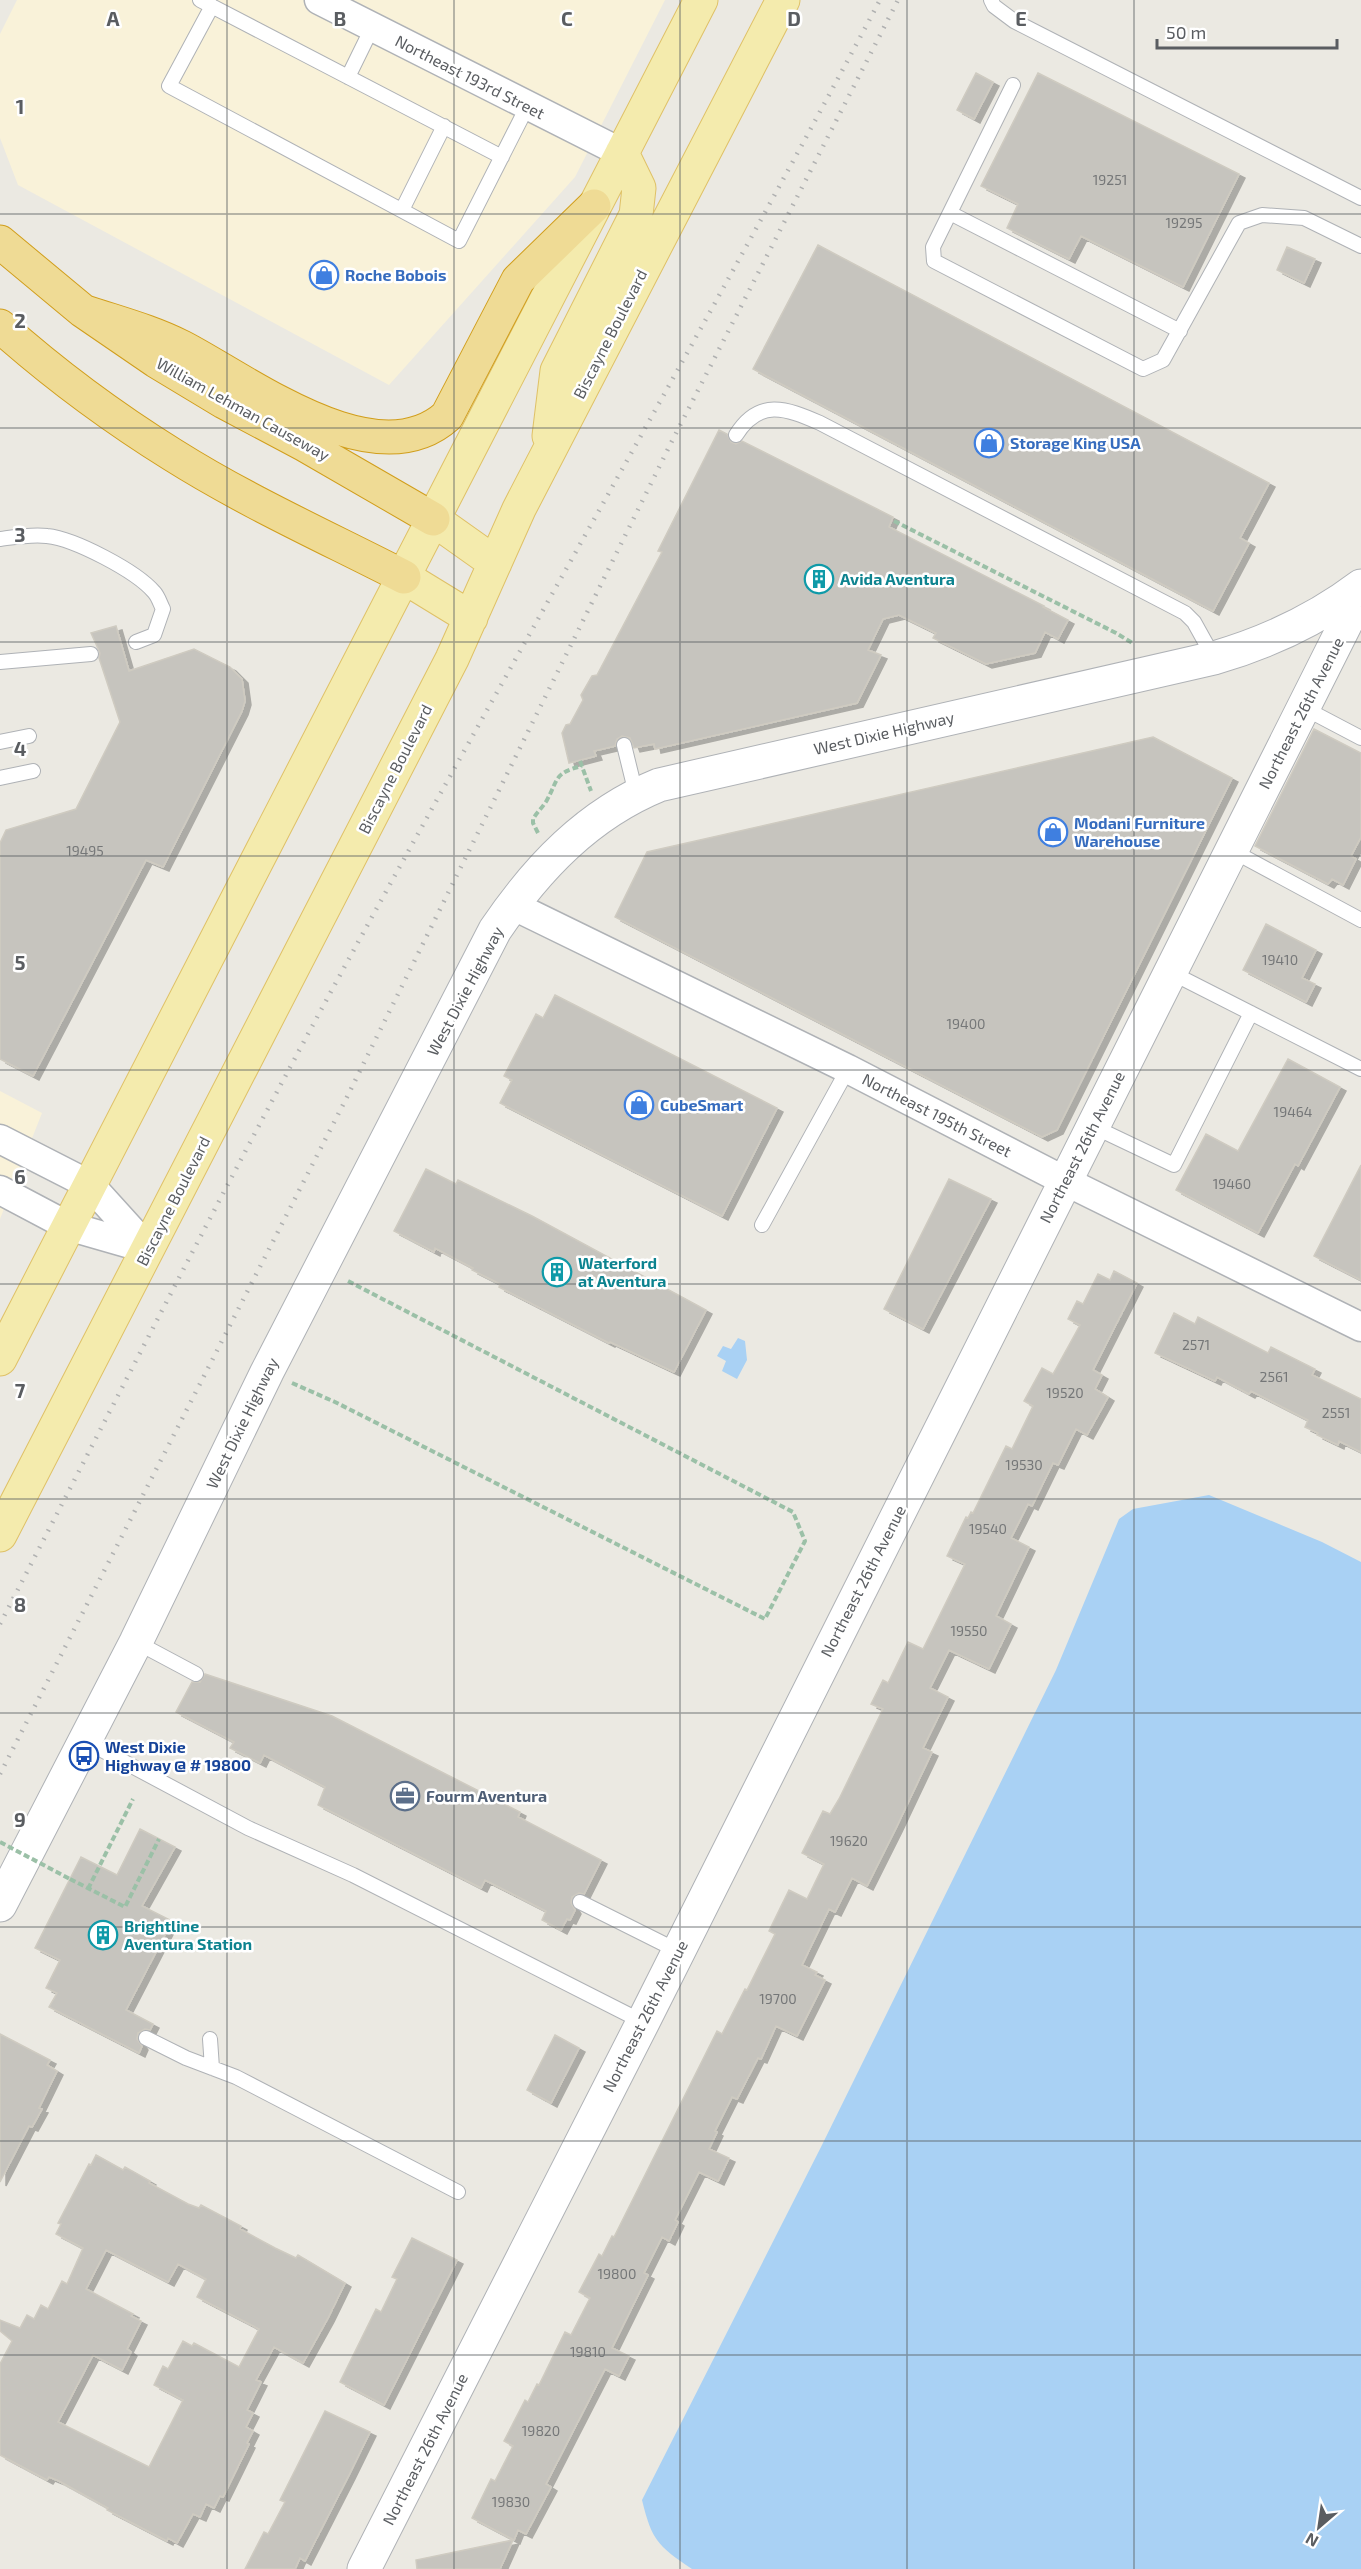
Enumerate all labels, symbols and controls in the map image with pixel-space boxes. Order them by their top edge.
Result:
text: A [106,6,120,30]
text: B [334,6,346,30]
text: C [561,6,573,30]
text: D [787,6,801,30]
text: E [1015,6,1027,30]
scale bar [1157,12,1337,50]
text: 50 m [1166,21,1206,43]
street label: Northeast 193rd Street [392,31,548,123]
text: 1 [16,94,24,118]
house number: 19251 [1093,171,1127,188]
house number: 19295 [1166,214,1202,231]
shop icon: Roche Bobois [308,259,340,291]
place label: Roche Bobois [345,265,446,284]
street label: Biscayne Boulevard [569,266,650,402]
text: 2 [14,308,26,332]
street label: William Lehman Causeway [153,353,334,464]
shop icon: Storage King USA [973,427,1005,459]
place label: Storage King USA [1010,433,1141,452]
text: 3 [14,522,26,546]
building icon: Avida Aventura [803,563,835,595]
place label: Avida Aventura [840,569,955,588]
street label: Northeast 26th Avenue [1254,634,1347,792]
street label: Biscayne Boulevard [354,701,435,837]
street label: West Dixie Highway [812,707,957,758]
text: 4 [14,736,27,760]
place label: Modani Furniture Warehouse [1074,813,1205,850]
shop icon: Modani Furniture Warehouse [1037,816,1069,848]
house number: 19495 [66,842,104,859]
street label: West Dixie Highway [422,922,507,1059]
text: 5 [14,950,26,974]
house number: 19410 [1262,951,1298,968]
house number: 19400 [946,1015,986,1032]
street label: Northeast 26th Avenue [1035,1068,1128,1226]
street label: Northeast 195th Street [859,1069,1015,1160]
shop icon: CubeSmart [623,1089,655,1121]
place label: CubeSmart [660,1095,744,1114]
house number: 19464 [1274,1103,1312,1120]
street label: Biscayne Boulevard [132,1133,213,1269]
text: 6 [14,1164,26,1188]
house number: 19460 [1213,1175,1251,1192]
place label: Waterford at Aventura [578,1253,666,1290]
building icon: Waterford at Aventura [541,1256,573,1288]
house number: 2571 [1182,1336,1210,1353]
street label: West Dixie Highway [202,1354,282,1492]
house number: 2561 [1260,1368,1288,1385]
text: 7 [15,1378,26,1402]
house number: 19520 [1046,1384,1084,1401]
house number: 2551 [1322,1404,1350,1421]
house number: 19530 [1005,1456,1043,1473]
street label: Northeast 26th Avenue [816,1502,909,1660]
house number: 19540 [969,1520,1007,1537]
text: 8 [14,1592,26,1616]
house number: 19550 [950,1622,988,1639]
place label: West Dixie Highway @ # 19800 [105,1737,251,1775]
bus stop icon: West Dixie Highway @ # 19800 [68,1740,100,1772]
office icon: Fourm Aventura [389,1780,421,1812]
place label: Fourm Aventura [426,1786,547,1805]
text: 9 [14,1807,26,1831]
house number: 19620 [830,1832,868,1849]
place label: Brightline Aventura Station [124,1916,252,1953]
building icon: Brightline Aventura Station [87,1919,119,1951]
street label: Northeast 26th Avenue [598,1937,691,2095]
house number: 19700 [759,1990,797,2007]
house number: 19800 [598,2265,636,2282]
house number: 19810 [570,2343,606,2360]
street label: Northeast 26th Avenue [378,2370,471,2528]
house number: 19820 [522,2422,560,2439]
house number: 19830 [492,2493,530,2510]
north arrow [1289,2497,1349,2557]
text: N [1302,2529,1321,2552]

